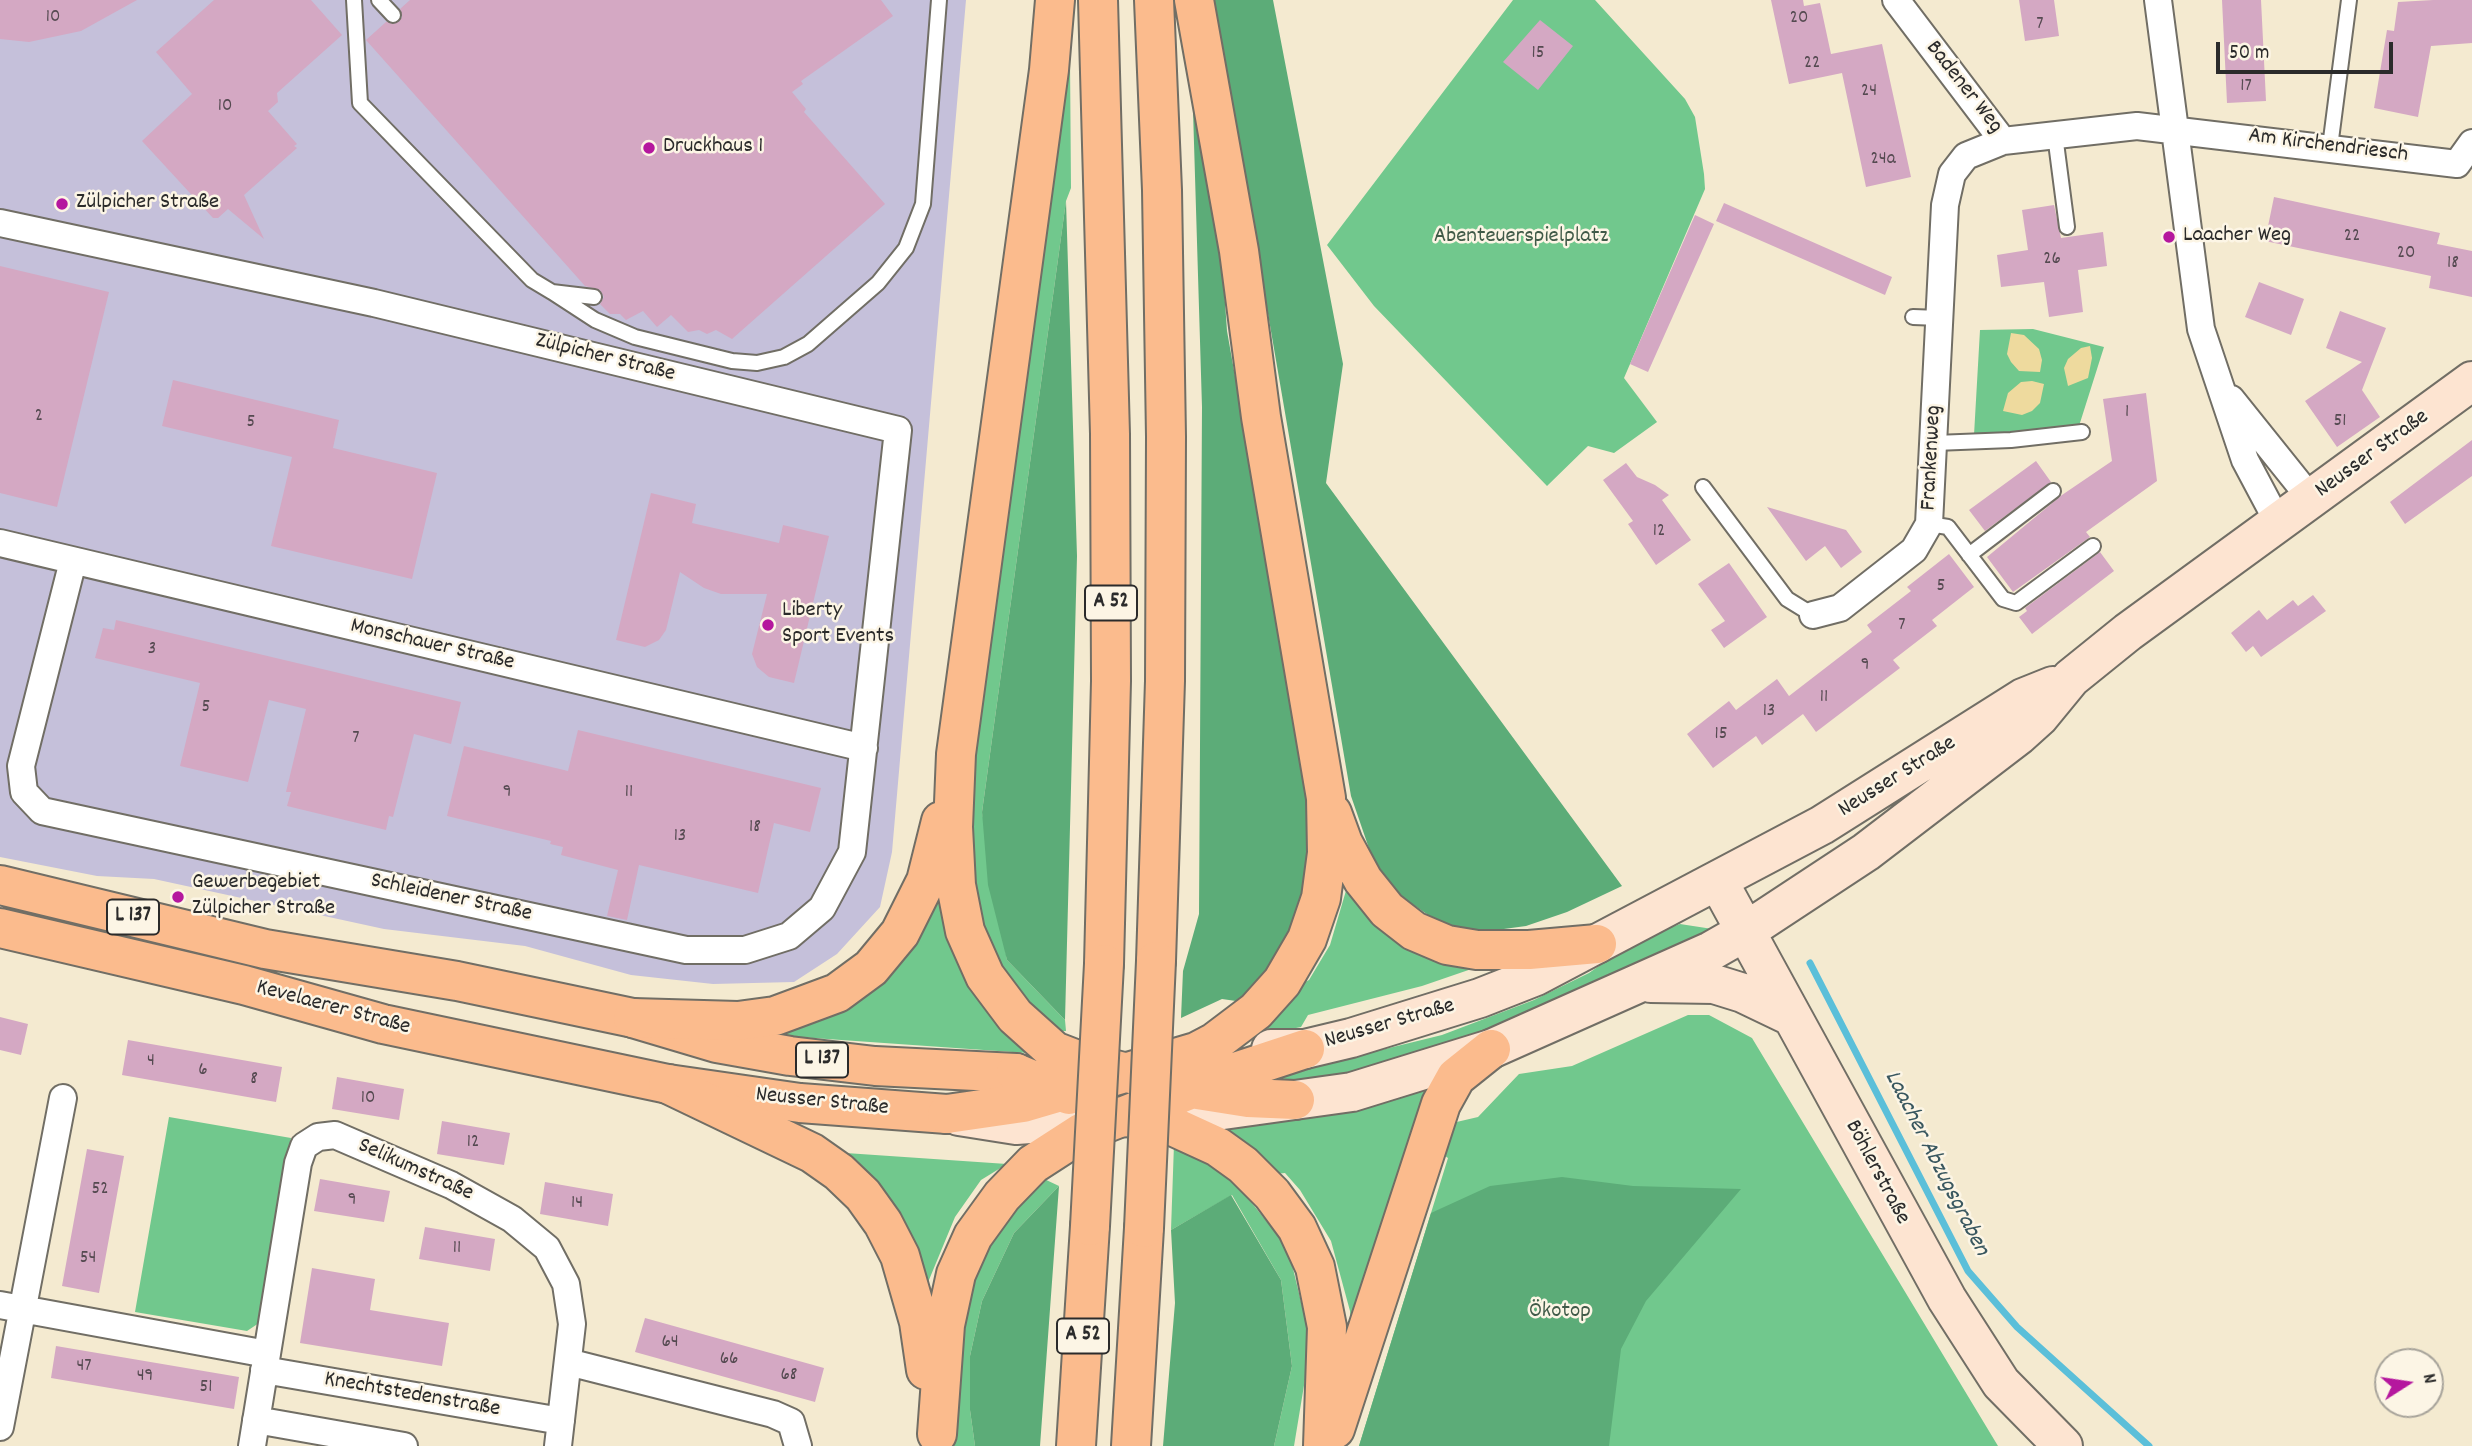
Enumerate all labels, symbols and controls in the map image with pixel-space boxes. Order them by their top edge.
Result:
house number: 10 [46,7,60,29]
house number: 20 [1790,8,1808,30]
house number: 7 [2036,14,2044,36]
scale bar [2220,28,2397,72]
street label: Badener Weg [1918,36,2008,140]
text: 50 m [2229,39,2269,69]
house number: 15 [1532,43,1544,65]
house number: 22 [1804,53,1820,75]
house number: 17 [2240,76,2252,98]
house number: 24 [1861,81,1877,103]
house number: 10 [218,96,232,118]
street label: Am Kirchendriesch [2247,124,2409,170]
place label: Druckhaus 1 [663,134,763,162]
marker: Druckhaus 1 [641,140,657,156]
house number: 24a [1870,149,1896,171]
place label: Zülpicher Straße [76,190,219,218]
marker: Zülpicher Straße [54,196,70,212]
place label: Laacher Weg [2183,223,2291,251]
park label: Abenteuerspielplatz [1434,224,1608,252]
house number: 22 [2344,226,2360,248]
marker: Laacher Weg [2161,229,2177,245]
house number: 20 [2397,243,2415,265]
house number: 26 [2043,249,2061,271]
house number: 18 [2447,253,2459,275]
street label: Zülpicher Straße [532,328,678,390]
house number: 1 [2125,402,2129,424]
street label: Frankenweg [1916,405,1950,511]
street label: Neusser Straße [2311,405,2435,505]
house number: 2 [35,406,43,428]
house number: 51 [2334,411,2346,433]
house number: 5 [247,412,255,434]
house number: 12 [1653,521,1665,543]
house number: 5 [1937,576,1945,598]
road number: A 52 [1085,586,1137,620]
place label: Liberty Sport Events [782,598,894,652]
street label: Monschauer Straße [347,614,517,678]
house number: 7 [1898,615,1906,637]
marker: Liberty Sport Events [760,617,776,633]
house number: 3 [148,639,156,661]
house number: 9 [1861,655,1869,677]
house number: 11 [1820,687,1828,709]
house number: 5 [202,697,210,719]
house number: 13 [1763,701,1775,723]
house number: 15 [1715,724,1727,746]
house number: 7 [352,728,360,750]
street label: Neusser Straße [1834,731,1962,825]
house number: 9 [503,782,511,804]
house number: 11 [625,782,633,804]
house number: 18 [749,817,761,839]
house number: 13 [674,826,686,848]
street label: Schleidener Straße [368,868,534,930]
place label: Gewerbegebiet Zülpicher Straße [192,870,335,924]
marker: Gewerbegebiet Zülpicher Straße [170,889,186,905]
road number: L 137 [107,900,159,934]
street label: Kevelaerer Straße [253,975,413,1043]
street label: Neusser Straße [1322,993,1458,1057]
road number: L 137 [796,1042,848,1078]
house number: 4 [147,1051,155,1073]
house number: 6 [198,1060,208,1082]
water label: Laacher Abzugsgraben [1876,1066,1994,1262]
house number: 8 [250,1069,258,1091]
street label: Neusser Straße [754,1082,890,1124]
house number: 10 [361,1088,375,1110]
street label: Böhlerstraße [1837,1116,1915,1230]
house number: 12 [467,1132,479,1154]
street label: Selikumstraße [353,1133,477,1209]
house number: 52 [91,1179,109,1201]
house number: 9 [348,1190,356,1212]
house number: 14 [571,1193,583,1215]
house number: 11 [453,1238,461,1260]
house number: 54 [80,1248,96,1270]
park label: Ökotop [1529,1299,1591,1327]
road number: A 52 [1057,1318,1109,1354]
house number: 64 [661,1332,679,1354]
north arrow [2374,1348,2444,1418]
house number: 66 [720,1349,738,1371]
house number: 47 [76,1356,92,1378]
house number: 68 [781,1365,797,1387]
house number: 49 [137,1366,153,1388]
street label: Knechtstedenstraße [322,1367,502,1425]
text: N [2414,1372,2442,1386]
house number: 51 [200,1377,212,1399]

